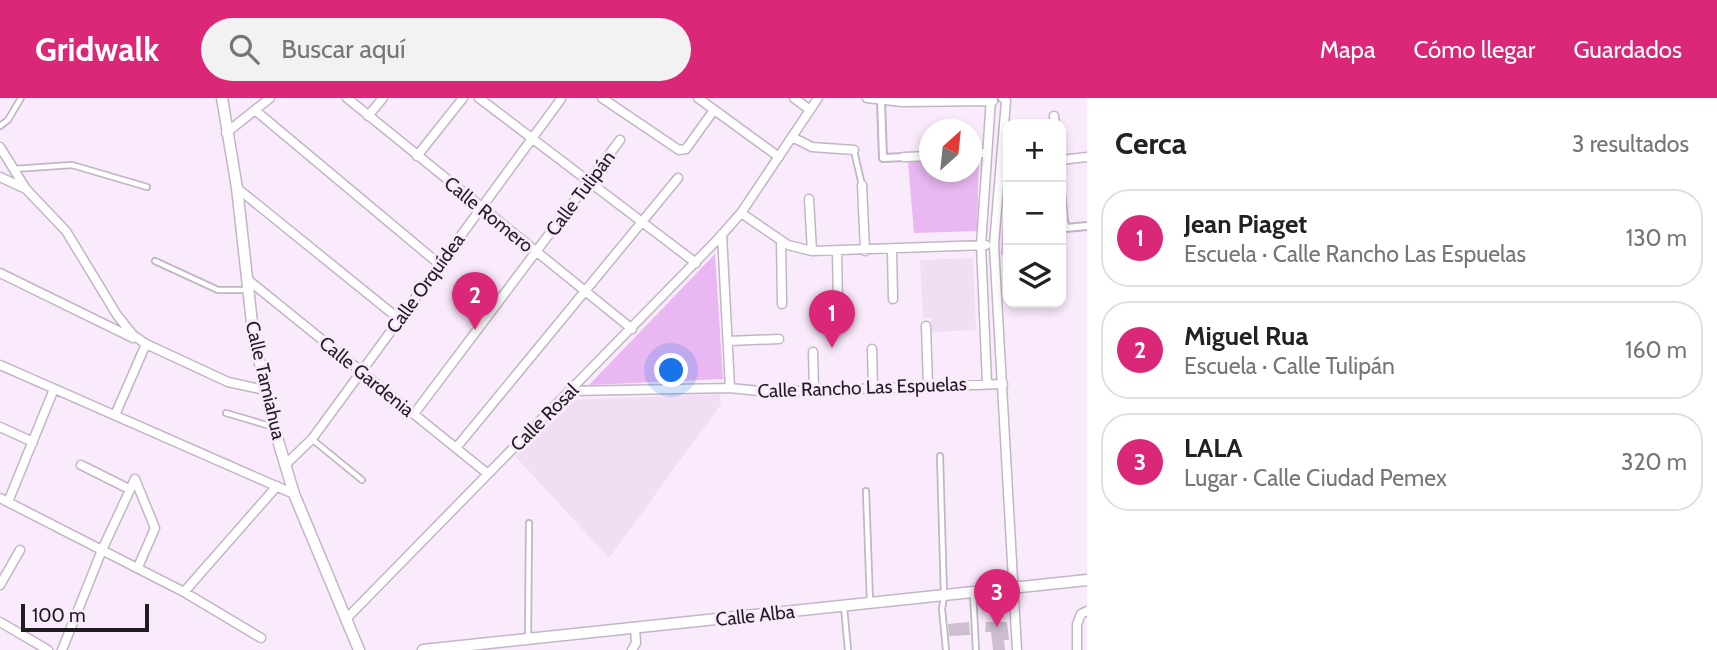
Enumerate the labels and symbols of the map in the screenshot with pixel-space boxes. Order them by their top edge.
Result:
north arrow [919,119,982,182]
street label: Calle Tulipán [541,146,620,241]
street label: Calle Romero [440,172,538,257]
street label: Calle Orquídea [381,229,469,338]
pin: 2 [452,272,498,330]
pin: 1 [809,290,855,348]
street label: Calle Tamiahua [241,319,290,442]
street label: Calle Gardenia [315,331,419,422]
your location [654,353,688,387]
street label: Calle Rancho Las Espuelas [757,372,967,403]
street label: Calle Rosal [506,378,584,456]
pin: 3 [974,569,1020,627]
street label: Calle Alba [714,600,796,631]
scale bar [21,601,149,633]

